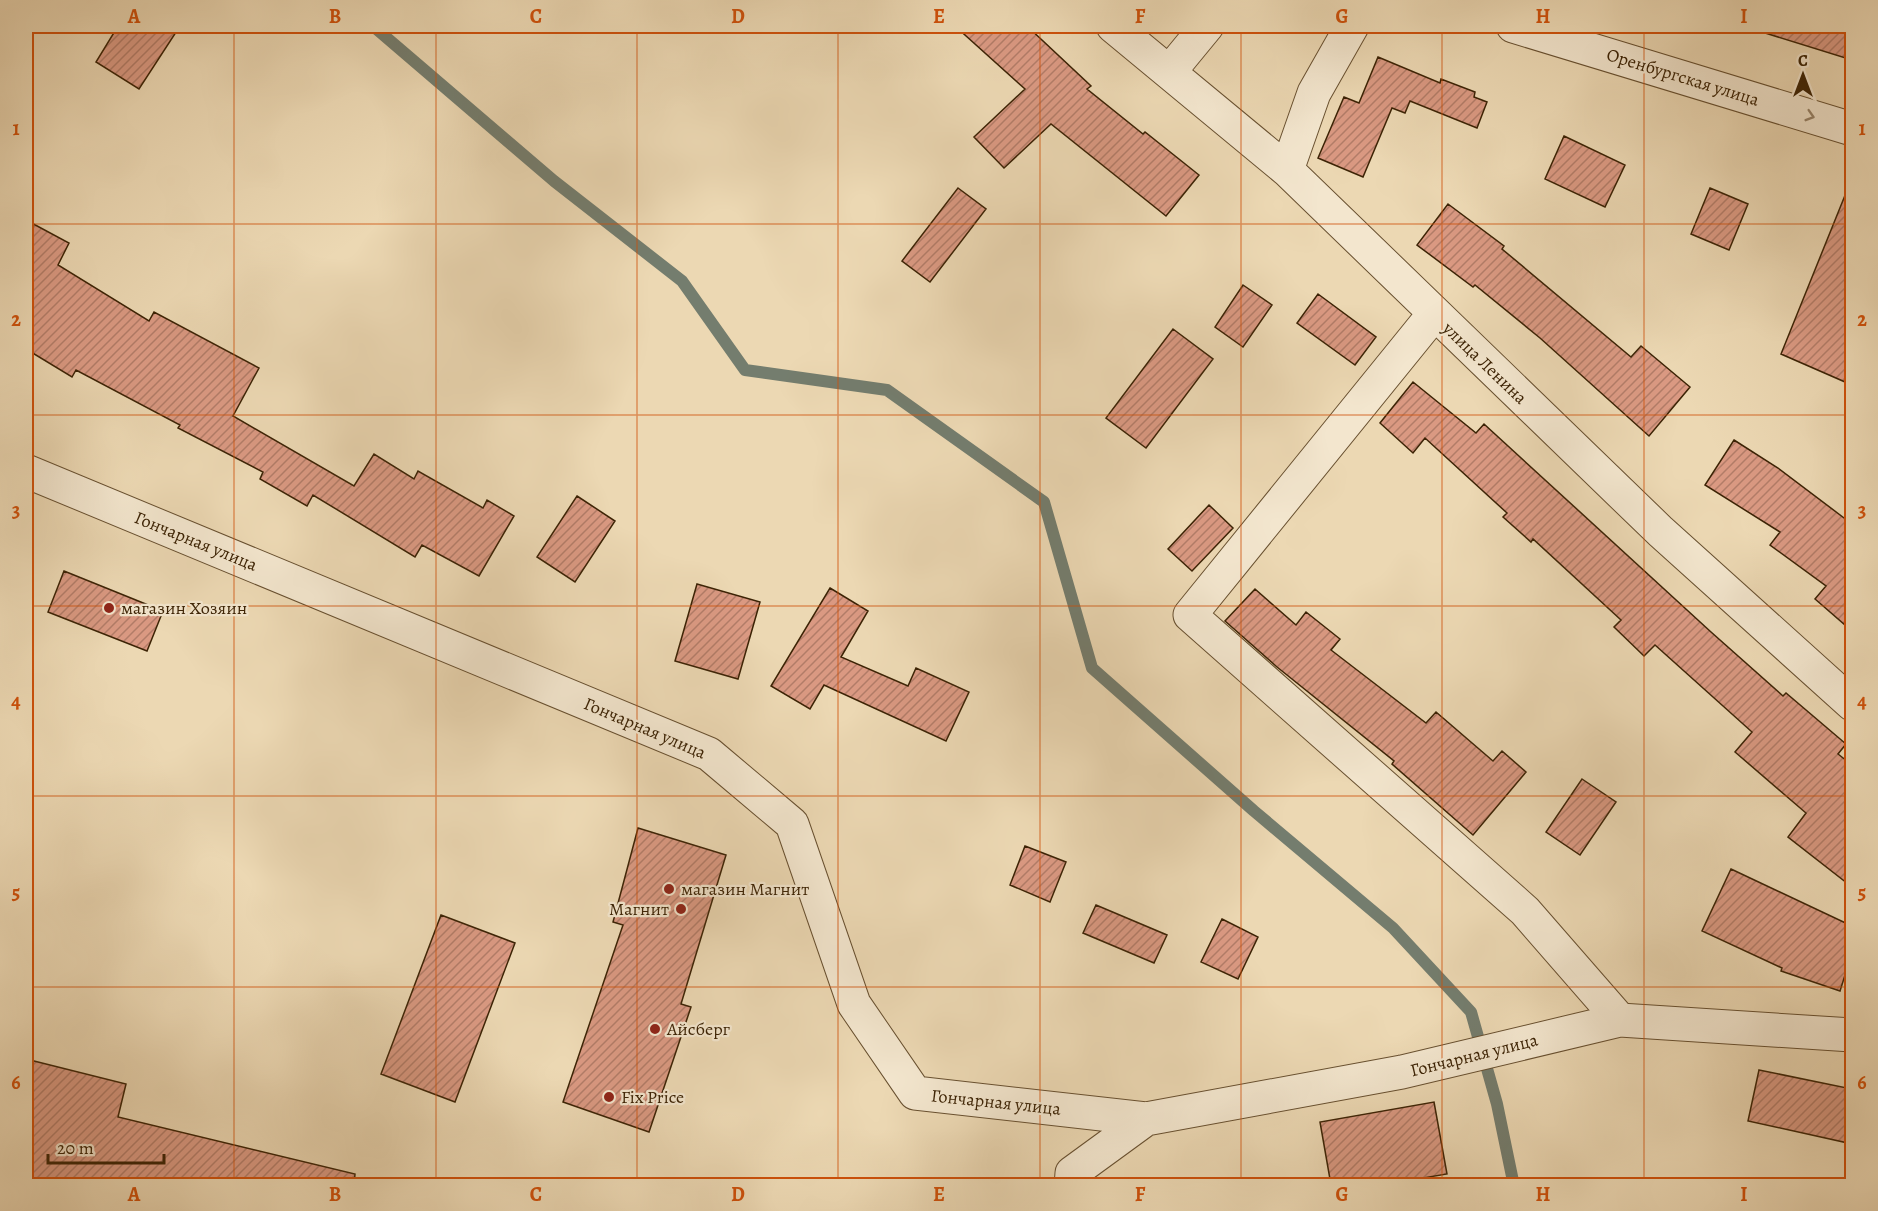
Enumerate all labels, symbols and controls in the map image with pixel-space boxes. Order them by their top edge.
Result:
text: A [127,3,141,30]
text: B [329,3,341,30]
text: C [530,3,542,30]
text: D [731,3,745,30]
text: E [933,3,945,30]
text: F [1135,3,1146,30]
text: G [1335,3,1349,30]
text: H [1536,3,1551,30]
text: I [1740,3,1748,30]
street label: Оренбургская улица [1604,42,1763,112]
north arrow [1773,45,1833,105]
text: С [1798,50,1808,72]
one-way arrow [1804,109,1815,121]
text: 1 [12,115,20,142]
text: 1 [1858,115,1866,142]
text: 2 [11,306,21,333]
text: 2 [1857,306,1867,333]
street label: улица Ленина [1437,316,1533,410]
text: 3 [12,497,20,524]
text: 3 [1858,497,1866,524]
street label: Гончарная улица [131,505,262,577]
place label: магазин Хозяин [121,596,247,620]
marker: магазин Хозяин [102,601,116,615]
text: 4 [11,688,21,715]
text: 4 [1857,688,1867,715]
street label: Гончарная улица [580,691,710,765]
place label: магазин Магнит [681,877,809,901]
text: 5 [12,879,20,906]
text: 5 [1858,879,1866,906]
marker: магазин Магнит [662,882,676,896]
place label: Магнит [609,897,669,921]
marker: Магнит [674,902,688,916]
place label: Айсберг [666,1017,731,1041]
marker: Айсберг [648,1022,662,1036]
street label: Гончарная улица [1408,1027,1541,1082]
text: 6 [11,1069,21,1096]
text: 6 [1857,1069,1867,1096]
street label: Гончарная улица [930,1083,1063,1121]
place label: Fix Price [621,1085,684,1109]
marker: Fix Price [602,1090,616,1104]
scale bar [48,1127,164,1165]
text: 20 m [57,1136,94,1160]
text: A [127,1181,141,1208]
text: B [329,1181,341,1208]
text: C [530,1181,542,1208]
text: D [731,1181,745,1208]
text: E [933,1181,945,1208]
text: F [1135,1181,1146,1208]
text: G [1335,1181,1349,1208]
text: H [1536,1181,1551,1208]
text: I [1740,1181,1748,1208]

